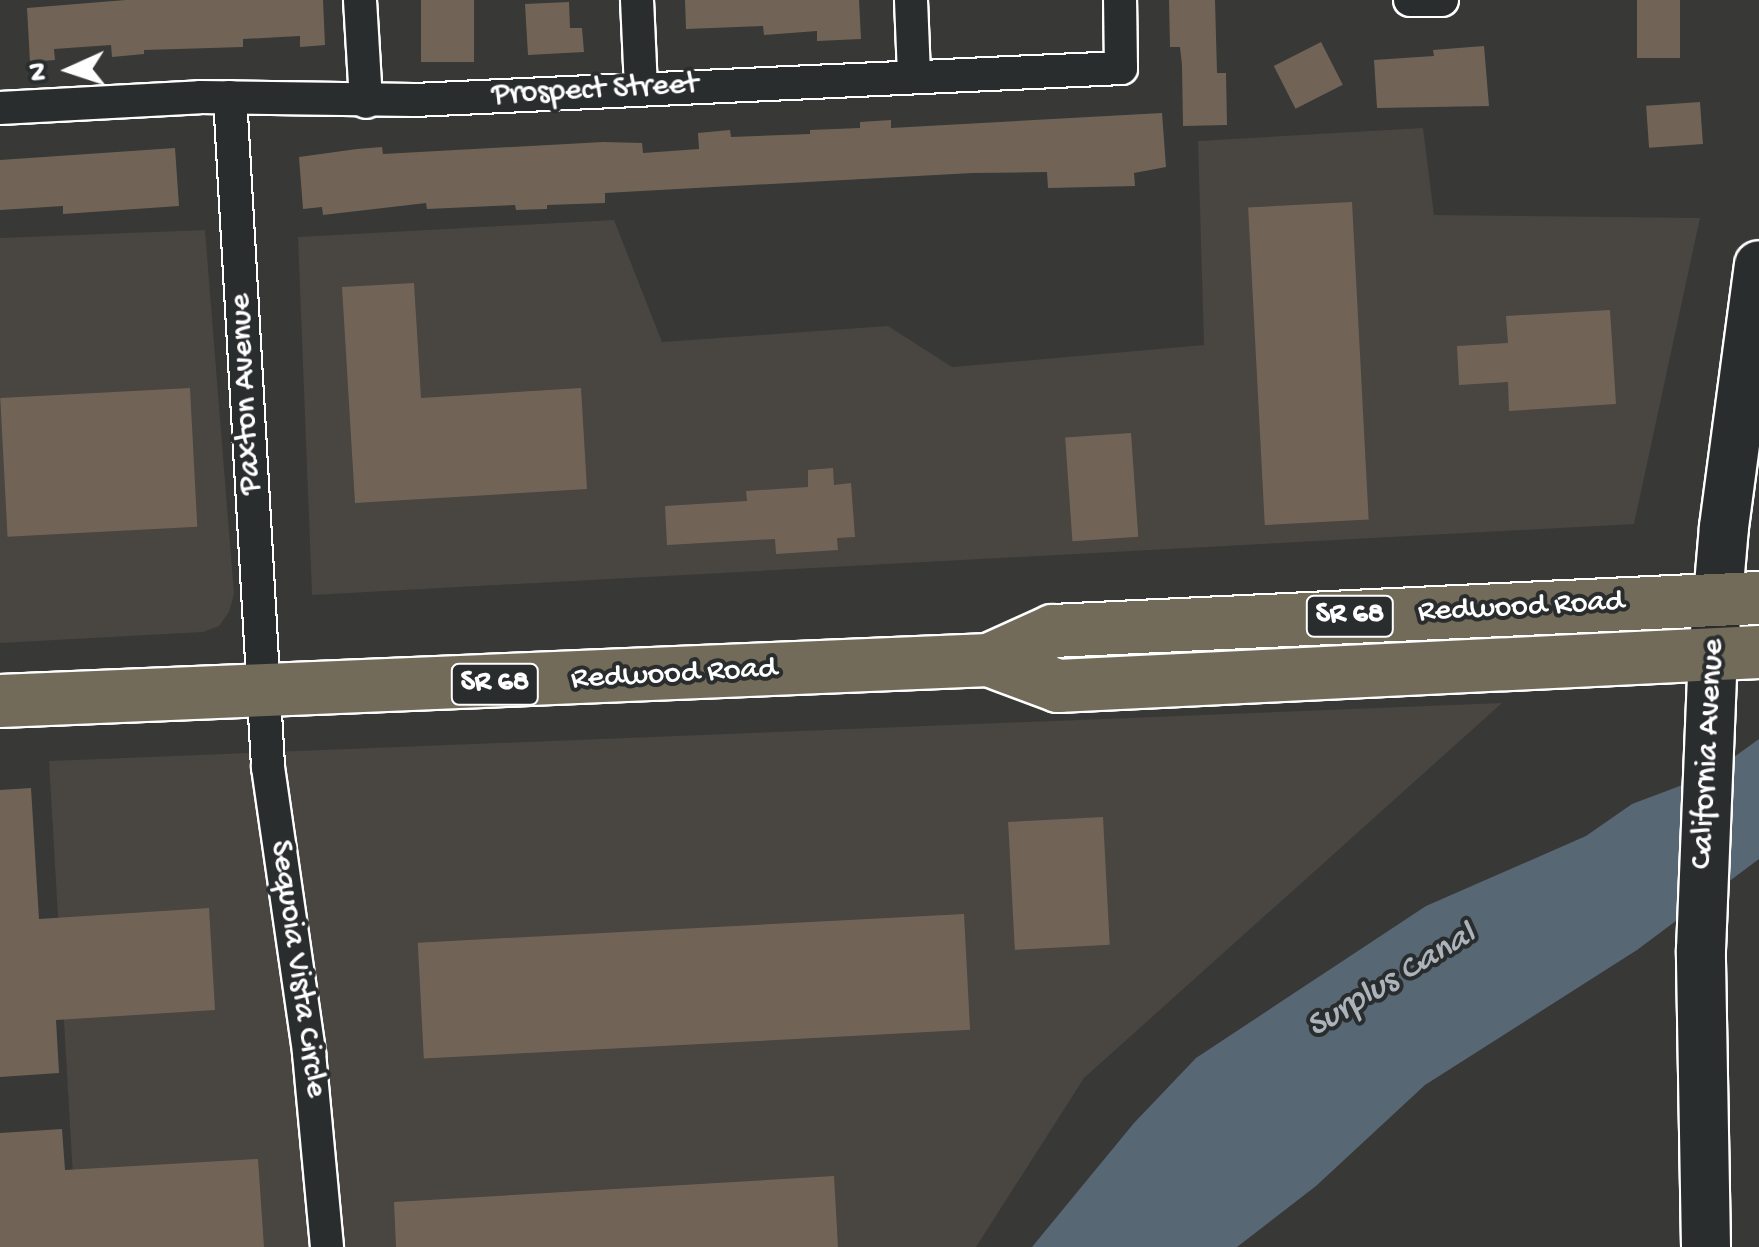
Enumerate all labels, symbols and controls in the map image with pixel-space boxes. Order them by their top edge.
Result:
north arrow [20,20,120,120]
text: N [23,62,56,82]
street label: Prospect Street [491,66,699,116]
street label: Paxton Avenue [223,293,271,495]
street label: Redwood Road [1417,583,1625,633]
road number: SR 68 [1305,591,1395,641]
street label: California Avenue [1684,638,1734,870]
street label: Redwood Road [570,650,778,700]
road number: SR 68 [450,659,540,709]
street label: Sequoia Vista Circle [260,838,334,1100]
water label: Surplus Canal [1300,915,1484,1049]

